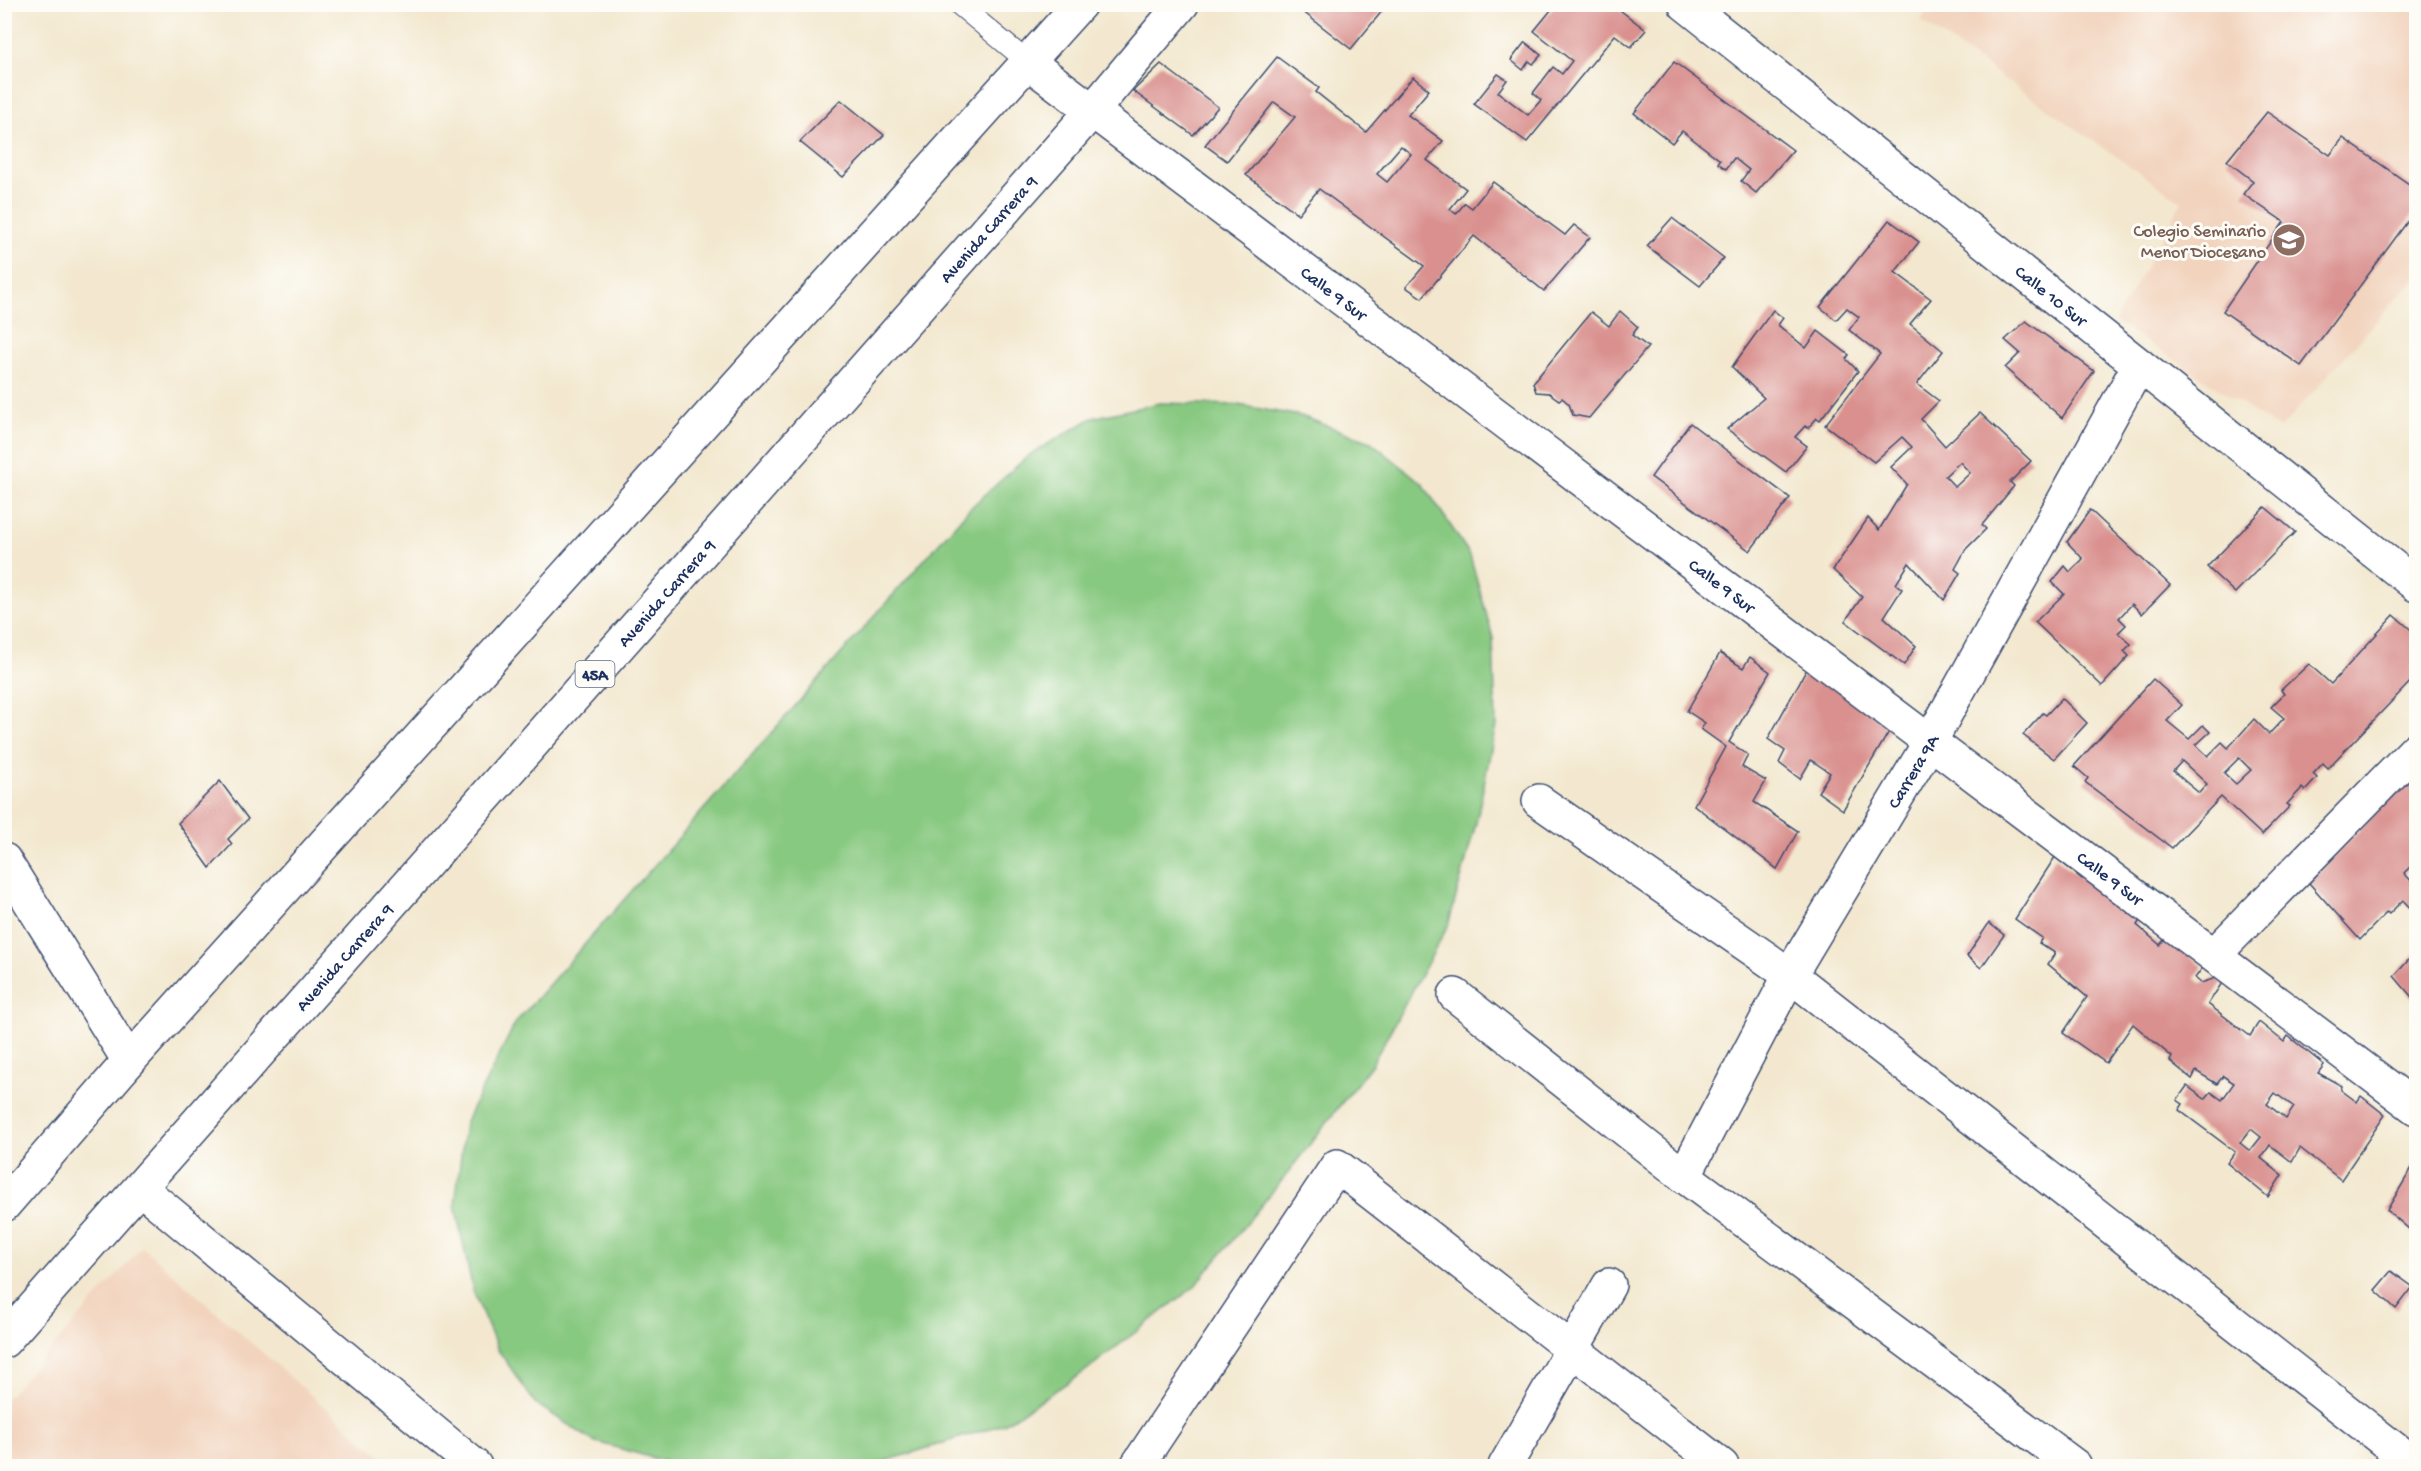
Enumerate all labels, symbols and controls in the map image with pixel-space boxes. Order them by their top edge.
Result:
street label: Avenida Carrera 9 [937,172,1043,288]
place label: Colegio Seminario Menor Diocesano [2133,222,2266,264]
school or university icon: Colegio Seminario Menor Diocesano [2271,222,2307,258]
street label: Calle 10 Sur [2010,262,2091,333]
street label: Calle 9 Sur [1295,263,1371,328]
street label: Avenida Carrera 9 [615,536,721,653]
street label: Calle 9 Sur [1683,556,1759,620]
road number: 45A [576,661,614,687]
street label: Carrera 9A [1884,731,1945,813]
street label: Calle 9 Sur [2072,848,2148,913]
street label: Avenida Carrera 9 [293,900,399,1017]

